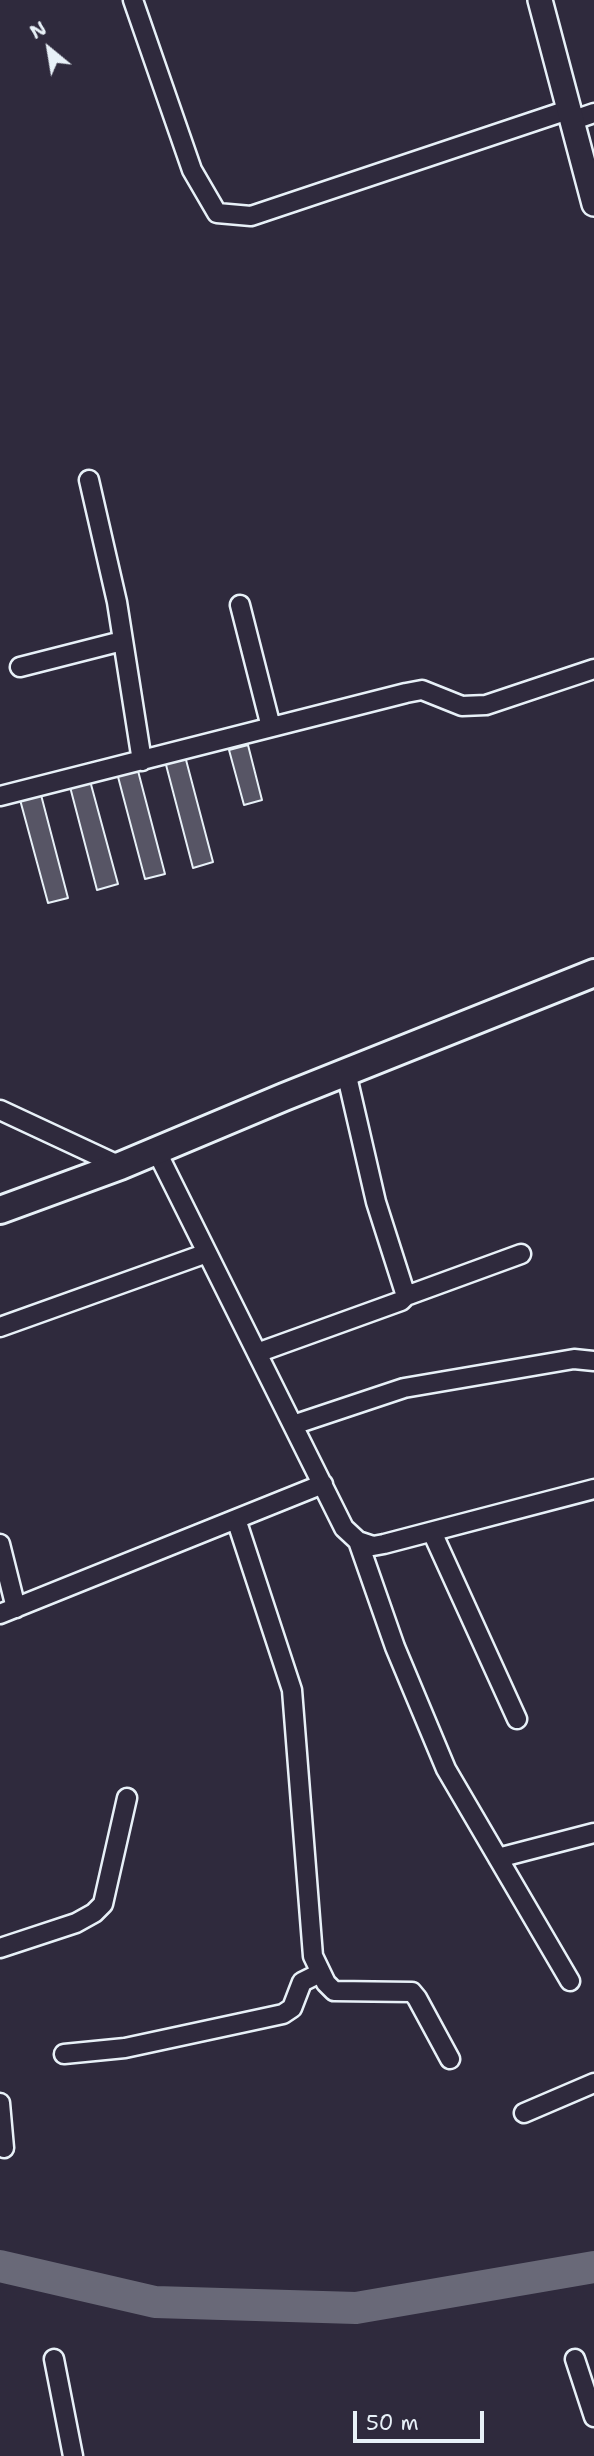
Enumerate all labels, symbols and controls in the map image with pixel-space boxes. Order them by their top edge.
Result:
north arrow [14,14,84,84]
text: N [25,16,51,45]
scale bar [356,2396,487,2440]
text: 50 m [366,2409,419,2437]

